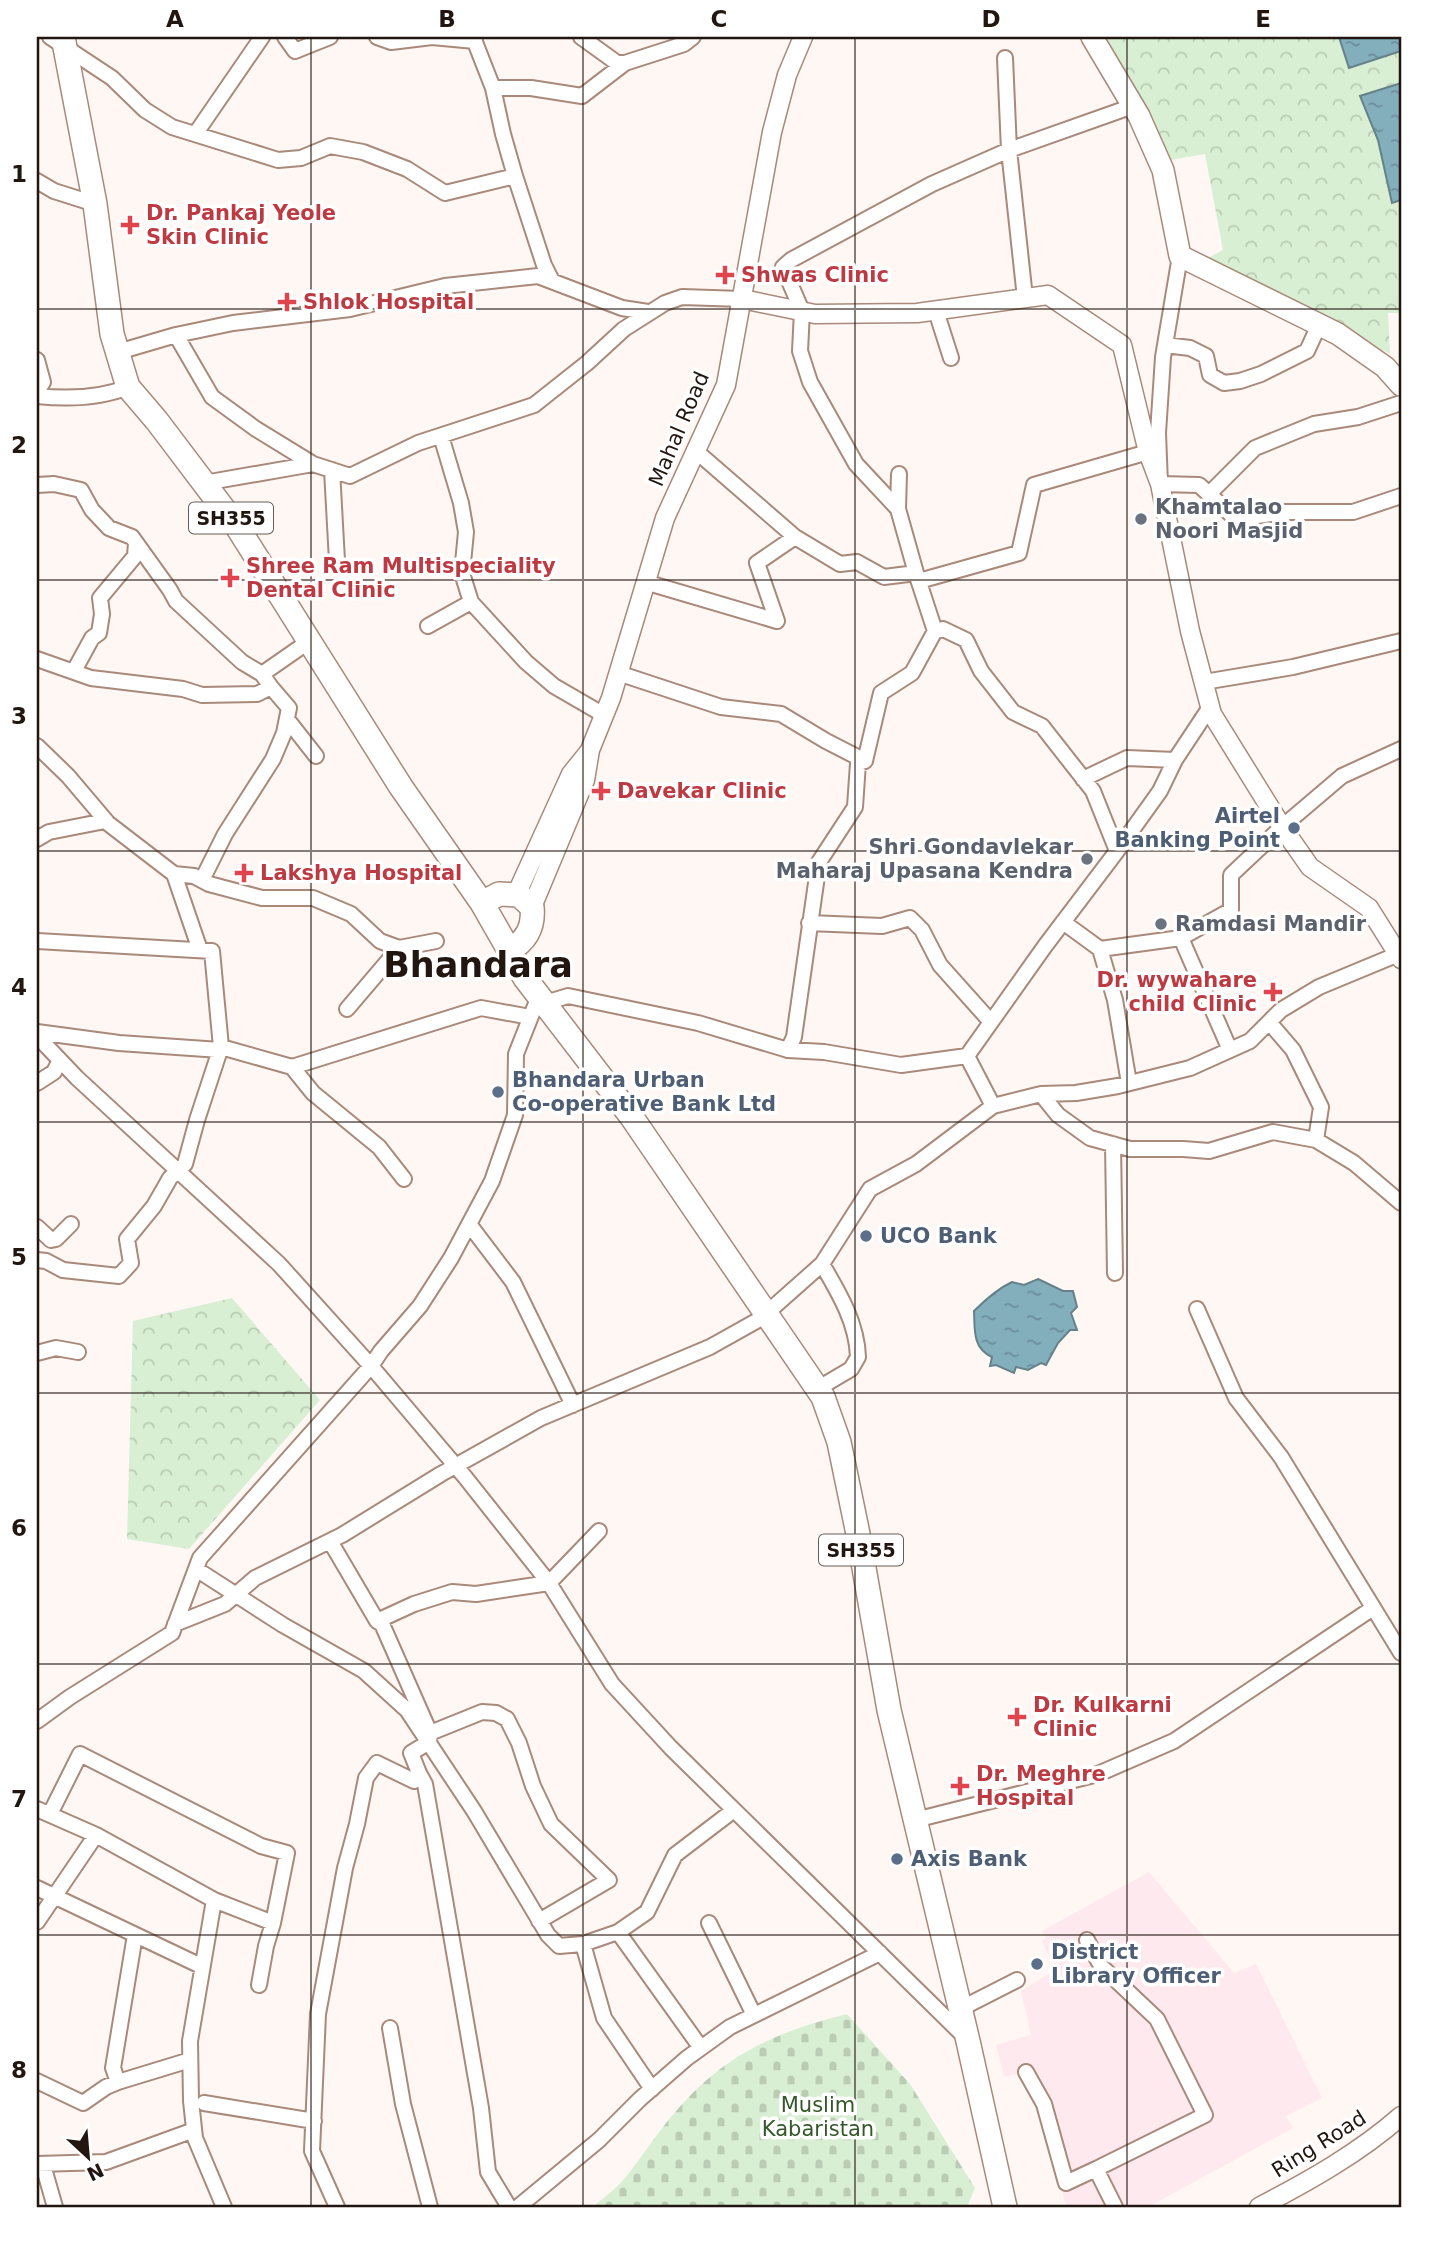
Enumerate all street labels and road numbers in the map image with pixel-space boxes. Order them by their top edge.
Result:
street label: Mahal Road [644,368,714,490]
road number: SH355 [189,503,273,534]
road number: SH355 [819,1534,903,1566]
street label: Ring Road [1268,2106,1370,2182]

